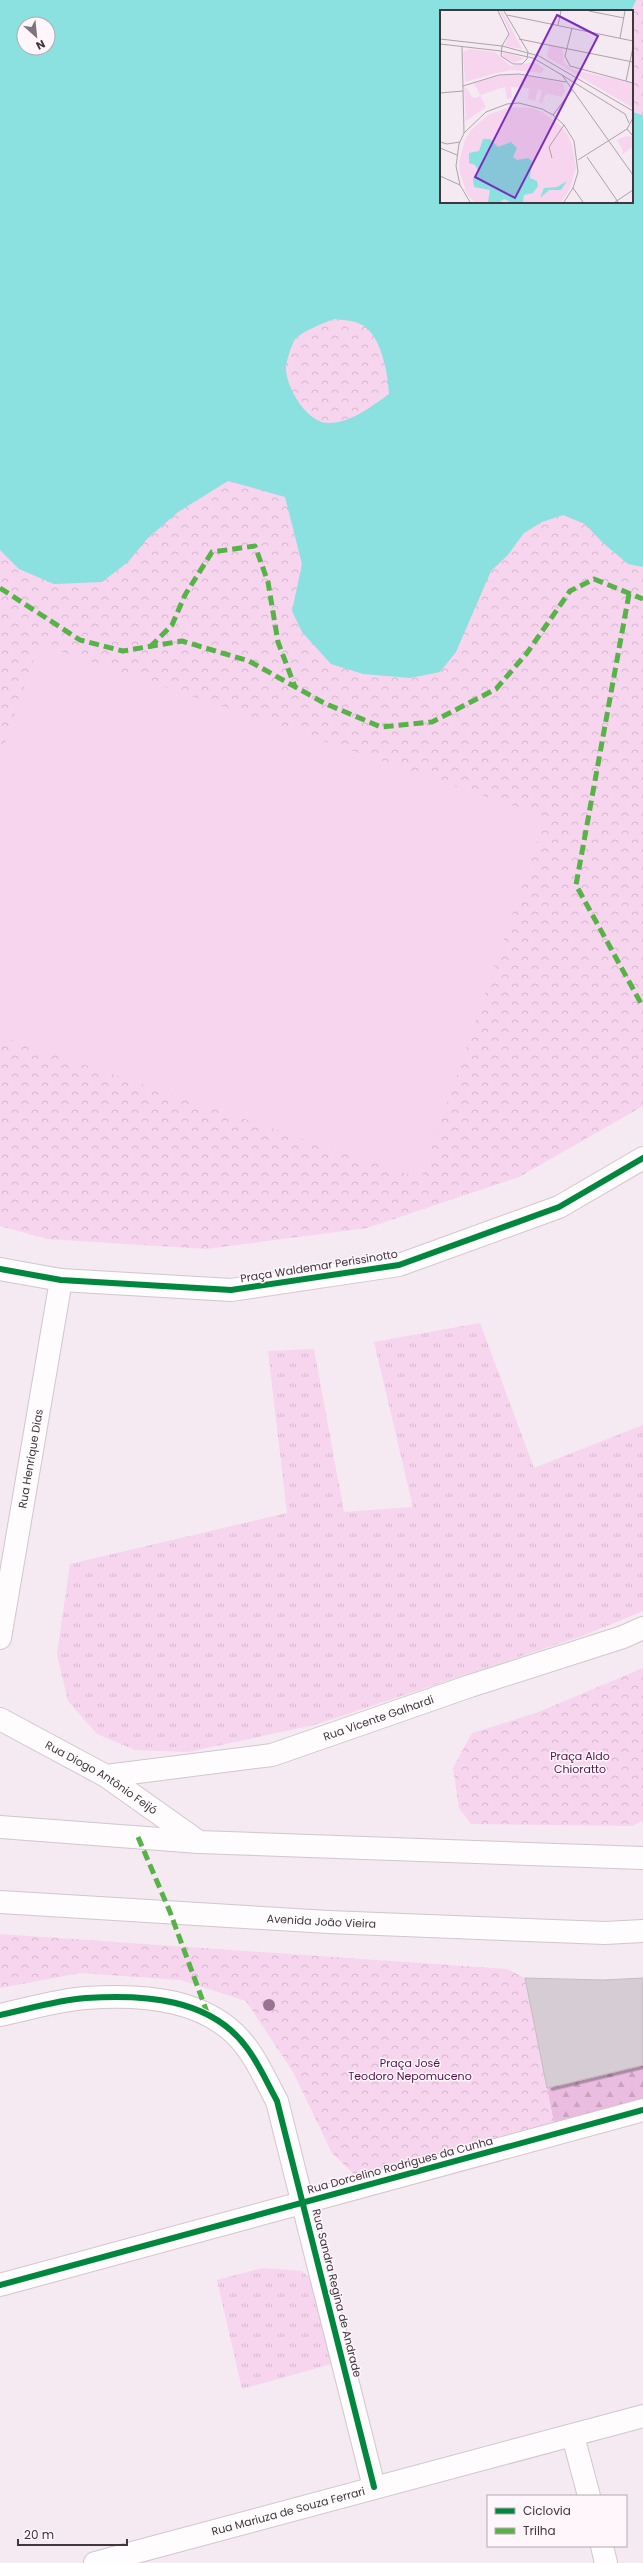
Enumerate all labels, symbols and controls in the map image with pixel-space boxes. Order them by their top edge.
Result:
inset map [440,10,633,203]
north arrow [16,16,56,56]
text: N [33,36,48,54]
street label: Praça Waldemar Perissinotto [239,1246,399,1286]
street label: Rua Henrique Dias [14,1408,47,1509]
street label: Rua Vicente Galhardi [321,1691,436,1745]
street label: Rua Diogo Antônio Feijó [42,1737,161,1818]
park label: Praça Aldo Chioratto [550,1748,610,1777]
street label: Avenida João Vieira [266,1910,376,1932]
park label: Praça José Teodoro Nepomuceno [348,2055,472,2084]
street label: Rua Dorcelino Rodrigues da Cunha [305,2132,495,2198]
street label: Rua Sandra Regina de Andrade [308,2207,366,2379]
street label: Rua Mariuza de Souza Ferrari [210,2483,367,2539]
legend [487,2495,627,2547]
text: Ciclovia [523,2502,571,2519]
scale bar [18,2521,127,2547]
text: Trilha [523,2522,556,2539]
text: 20 m [24,2526,54,2543]

